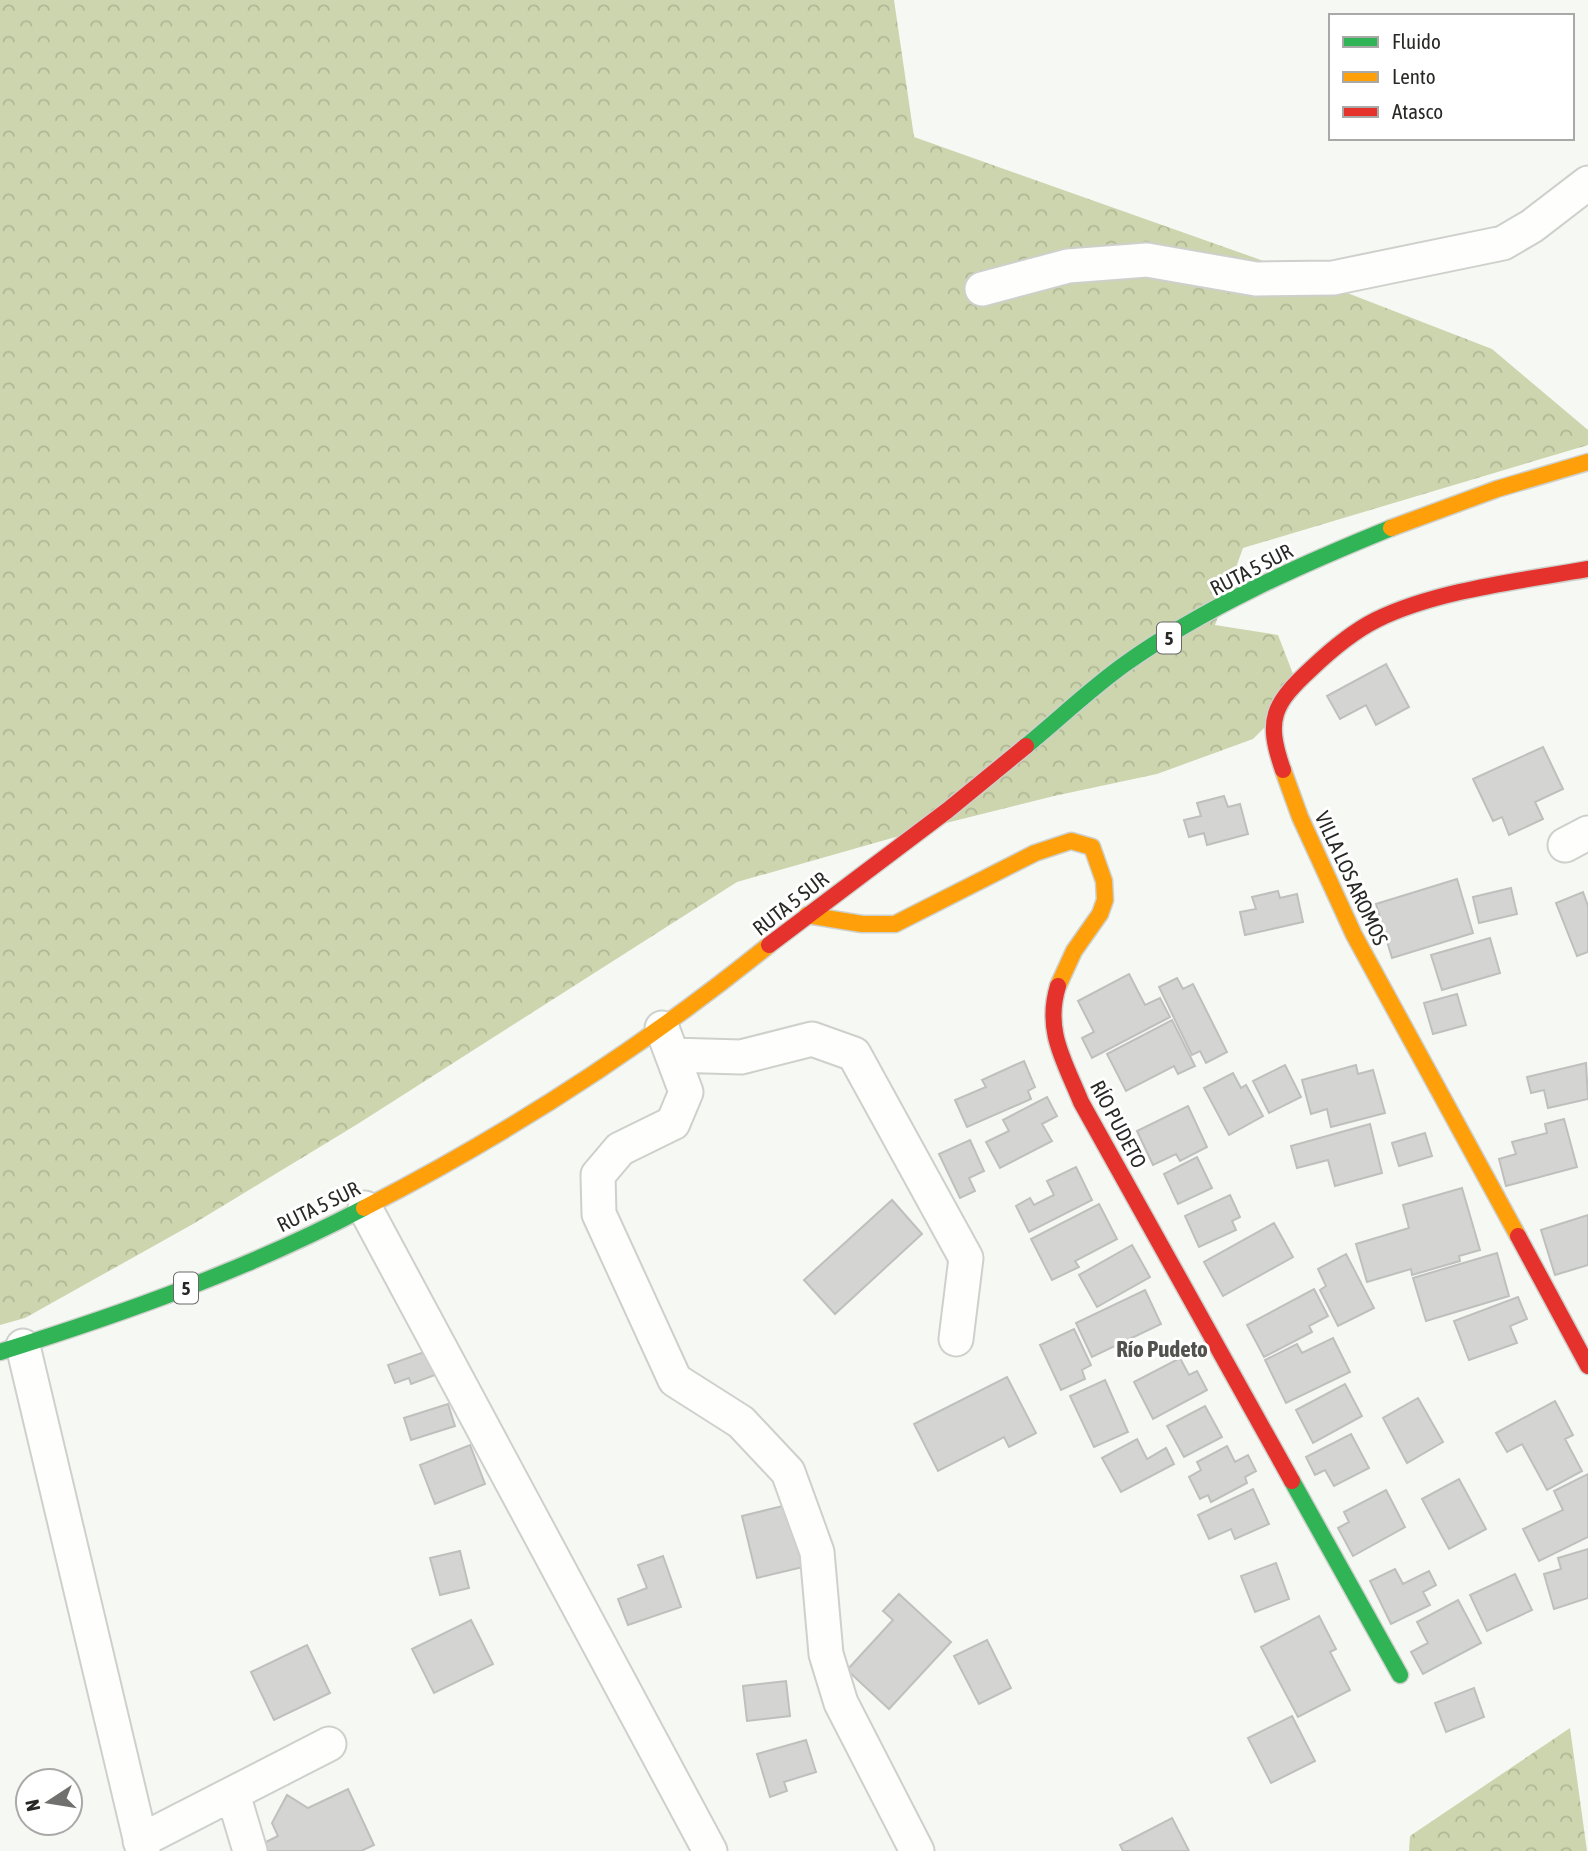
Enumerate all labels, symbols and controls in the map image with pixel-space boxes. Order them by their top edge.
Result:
legend [1329,14,1574,140]
text: Fluido [1392,29,1441,53]
text: Lento [1392,64,1436,88]
text: Atasco [1392,99,1443,123]
street label: RUTA 5 SUR [1206,538,1296,600]
road number: 5 [1157,622,1181,653]
street label: VILLA LOS AROMOS [1311,807,1394,949]
street label: RUTA 5 SUR [748,866,833,940]
street label: RÍO PUDETO [1086,1076,1152,1172]
street label: RUTA 5 SUR [273,1176,364,1236]
road number: 5 [174,1272,198,1304]
district label: Río Pudeto [1116,1336,1208,1362]
north arrow [14,1767,84,1837]
text: N [20,1798,44,1813]

